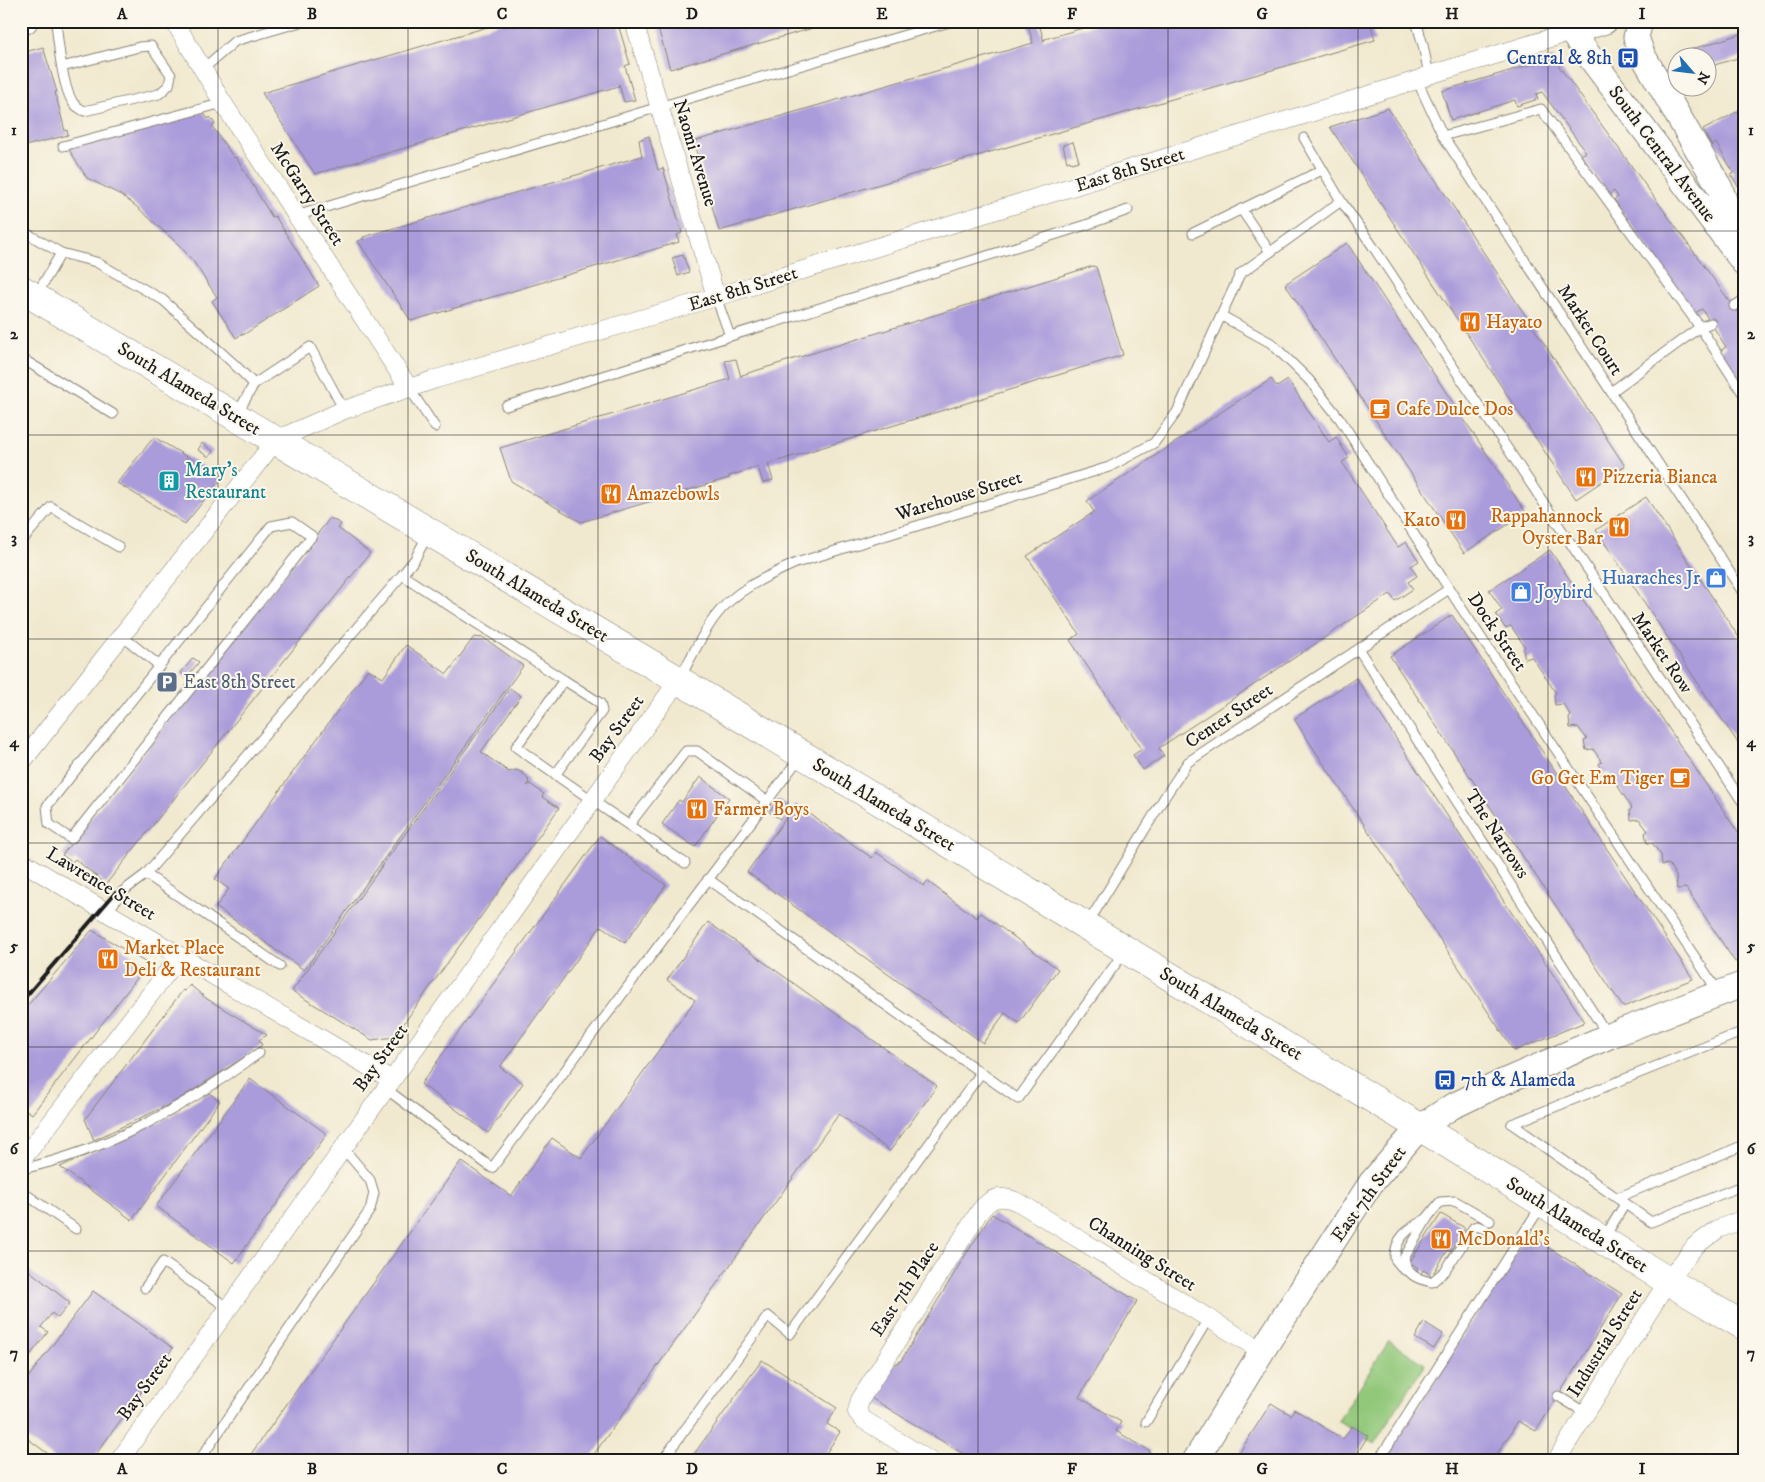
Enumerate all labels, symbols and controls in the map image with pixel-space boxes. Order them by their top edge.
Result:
text: A [116,4,128,24]
text: B [307,4,317,24]
text: C [497,4,507,24]
text: D [686,4,698,24]
text: E [876,4,888,24]
text: F [1067,4,1077,24]
text: G [1256,4,1268,24]
text: H [1445,4,1459,24]
text: I [1639,4,1646,24]
bus stop icon: Central & 8th [1616,46,1640,70]
place label: Central & 8th [1506,47,1612,70]
north arrow [1668,48,1718,98]
text: N [1692,68,1713,87]
street label: South Central Avenue [1603,81,1721,227]
street label: Naomi Avenue [668,97,722,209]
text: 1 [11,120,17,140]
text: 1 [1748,120,1754,140]
street label: McGarry Street [265,138,349,250]
street label: East 8th Street [1073,143,1187,197]
street label: East 8th Street [686,262,800,316]
street label: Market Court [1552,280,1628,380]
restaurant icon: Hayato [1458,310,1482,334]
place label: Hayato [1486,311,1542,334]
text: 2 [10,324,19,344]
text: 2 [1747,324,1756,344]
street label: South Alameda Street [113,337,265,441]
cafe icon: Cafe Dulce Dos [1368,397,1392,421]
place label: Cafe Dulce Dos [1396,398,1513,421]
place label: Mary's Restaurant [185,459,266,504]
restaurant icon: Pizzeria Bianca [1574,465,1598,489]
street label: Warehouse Street [892,466,1025,526]
place label: Pizzeria Bianca [1602,466,1717,489]
building icon: Mary's Restaurant [157,469,181,493]
restaurant icon: Amazebowls [599,482,623,506]
place label: Amazebowls [627,483,720,506]
place label: Rappahannock Oyster Bar [1490,505,1604,550]
restaurant icon: Kato [1444,508,1468,532]
place label: Kato [1403,509,1440,532]
restaurant icon: Rappahannock Oyster Bar [1607,515,1631,539]
text: 3 [11,528,17,548]
text: 3 [1748,528,1754,548]
street label: South Alameda Street [461,544,613,648]
shop icon: Huaraches Jr [1704,566,1728,590]
place label: Huaraches Jr [1601,567,1700,590]
shop icon: Joybird [1509,580,1533,604]
place label: Joybird [1535,581,1593,604]
street label: Dock Street [1462,588,1532,676]
street label: Market Row [1626,608,1698,698]
parking icon: East 8th Street [155,670,179,694]
place label: East 8th Street [183,671,296,694]
street label: Center Street [1181,678,1277,754]
street label: Bay Street [585,691,649,767]
text: 4 [8,732,19,752]
text: 4 [1745,732,1756,752]
street label: South Alameda Street [808,753,960,857]
cafe icon: Go Get Em Tiger [1668,766,1692,790]
place label: Go Get Em Tiger [1531,767,1664,790]
street label: The Narrows [1460,785,1534,883]
restaurant icon: Farmer Boys [685,797,709,821]
place label: Farmer Boys [713,798,809,821]
street label: Lawrence Street [42,842,160,926]
text: 5 [9,936,18,956]
text: 5 [1746,936,1755,956]
place label: Market Place Deli & Restaurant [124,937,261,982]
restaurant icon: Market Place Deli & Restaurant [96,947,120,971]
street label: South Alameda Street [1155,962,1307,1066]
street label: Bay Street [349,1020,413,1096]
bus stop icon: 7th & Alameda [1433,1068,1457,1092]
place label: 7th & Alameda [1461,1069,1575,1092]
text: 6 [10,1139,20,1159]
text: 6 [1747,1139,1757,1159]
street label: East 7th Street [1326,1141,1412,1247]
street label: South Alameda Street [1502,1172,1652,1278]
street label: Channing Street [1083,1211,1201,1297]
restaurant icon: McDonald's [1429,1227,1453,1251]
place label: McDonald's [1457,1228,1550,1251]
street label: East 7th Place [866,1237,944,1341]
street label: Industrial Street [1563,1285,1647,1401]
text: 7 [10,1343,18,1363]
text: 7 [1747,1343,1755,1363]
street label: Bay Street [113,1349,177,1425]
text: A [116,1459,128,1479]
text: B [307,1459,317,1479]
text: C [497,1459,507,1479]
text: D [686,1459,698,1479]
text: E [876,1459,888,1479]
text: F [1067,1459,1077,1479]
text: G [1256,1459,1268,1479]
text: H [1445,1459,1459,1479]
text: I [1639,1459,1646,1479]

